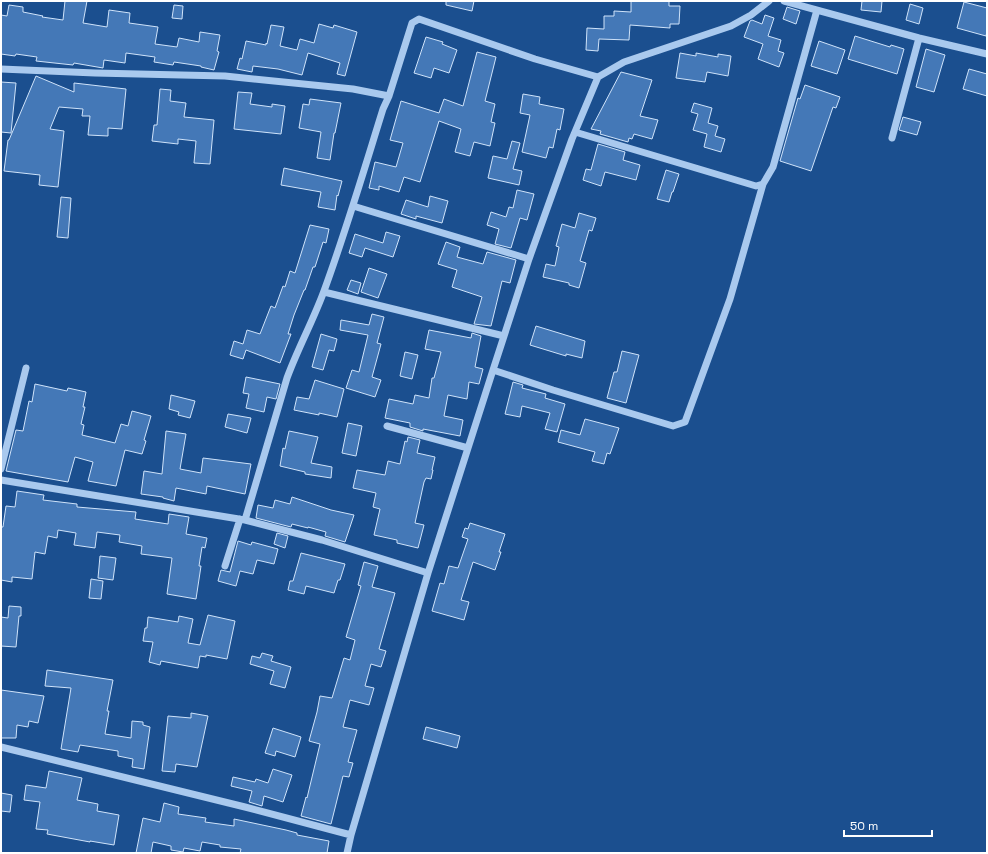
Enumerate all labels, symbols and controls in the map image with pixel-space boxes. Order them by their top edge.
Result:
scale bar [844,812,932,838]
text: 50 m [850,818,878,834]

